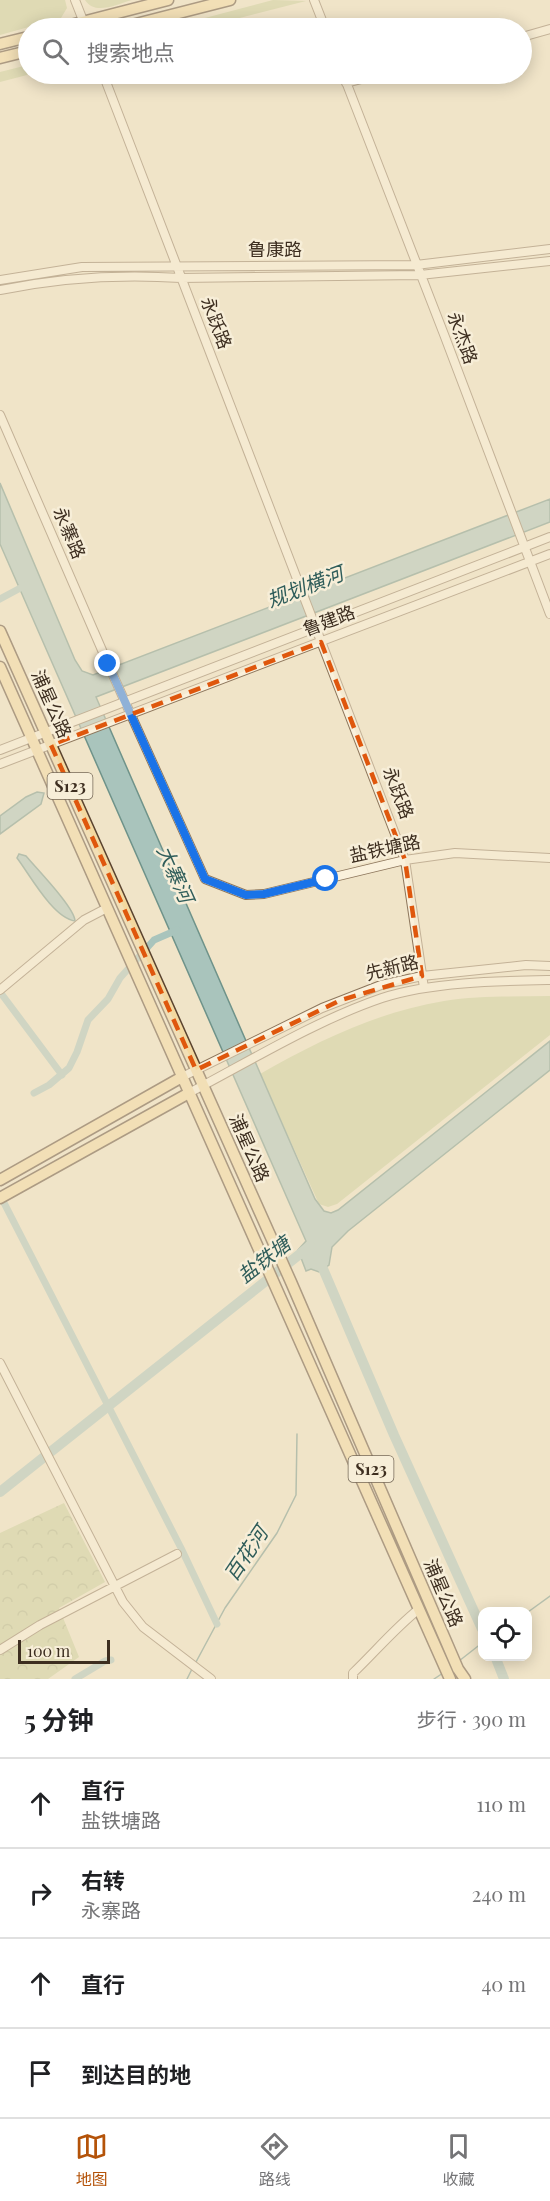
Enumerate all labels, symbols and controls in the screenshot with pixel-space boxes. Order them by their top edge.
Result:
search box [18,18,532,84]
icon: search [39,35,72,68]
text: 搜索地点 [87,37,175,67]
street label: 鲁康路 [248,237,302,261]
street label: 永跃路 [196,293,238,352]
street label: 永杰路 [442,308,483,367]
street label: 永寨路 [48,503,92,562]
water label: 规划横河 [262,557,350,613]
street label: 鲁建路 [299,599,358,641]
route end [94,650,120,676]
street label: 浦星公路 [26,666,78,741]
street label: 永跃路 [378,763,420,822]
road number: S123 [48,773,92,799]
street label: 盐铁塘路 [347,829,423,867]
water label: 大寨河 [152,840,203,910]
route start [312,865,338,891]
street label: 先新路 [363,949,421,985]
street label: 浦星公路 [224,1110,276,1185]
water label: 盐铁塘 [231,1228,297,1288]
road number: S123 [348,1456,394,1482]
water label: 百花河 [217,1517,275,1586]
street label: 浦星公路 [419,1555,469,1630]
map controls [478,1607,532,1661]
button: locate [478,1607,532,1661]
scale bar [18,1637,110,1664]
text: 100 m [27,1640,70,1661]
text: 5 分钟 [24,1702,94,1737]
text: 步行 · 390 m [417,1705,526,1732]
text: 直行 [81,1775,125,1805]
icon: ahead [24,1787,57,1820]
text: 110 m [476,1790,526,1817]
text: 盐铁塘路 [81,1806,161,1833]
text: 右转 [81,1865,125,1895]
icon: right [24,1877,57,1910]
text: 240 m [472,1880,526,1907]
text: 永寨路 [81,1896,141,1923]
icon: ahead [24,1967,57,2000]
text: 直行 [81,1969,125,1999]
text: 40 m [481,1970,526,1997]
icon: arrive [24,2057,57,2090]
text: 到达目的地 [81,2059,191,2089]
tab: 地图 [75,2130,108,2190]
tab: 路线 [258,2130,291,2190]
tab: 收藏 [442,2130,475,2190]

